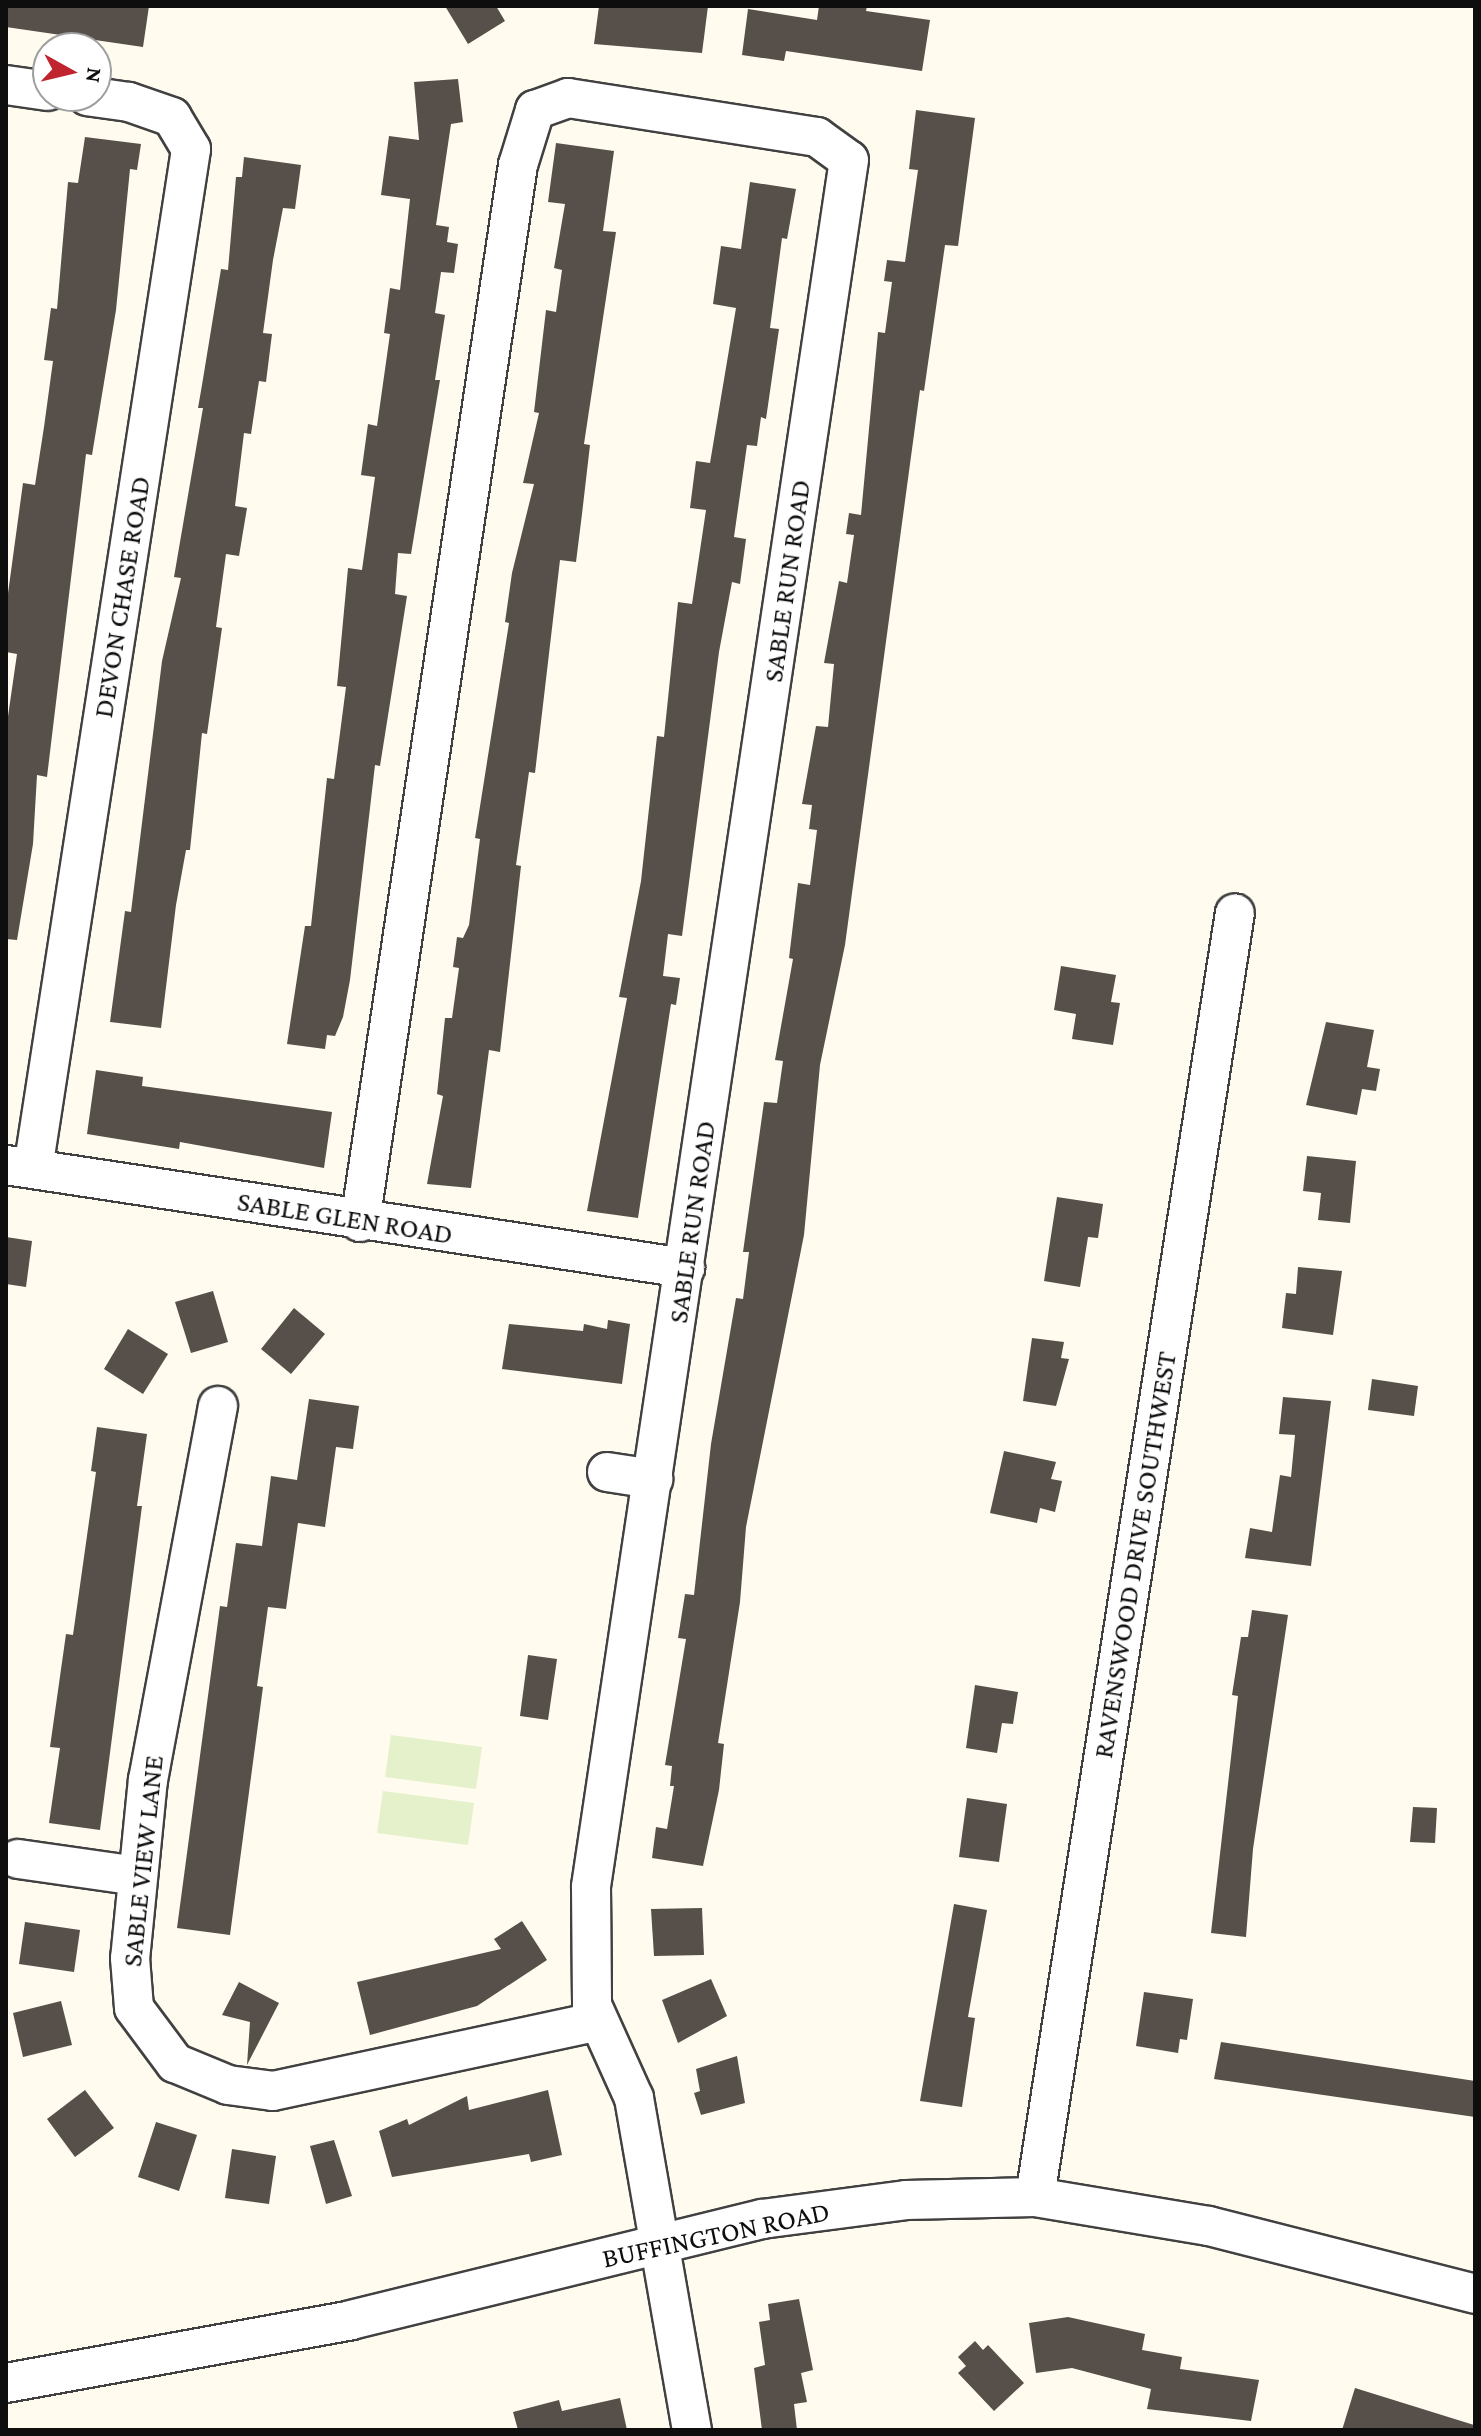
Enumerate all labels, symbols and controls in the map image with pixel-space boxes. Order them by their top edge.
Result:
north arrow [32,32,112,112]
text: N [81,66,108,84]
street label: DEVON CHASE ROAD [86,474,158,720]
street label: SABLE RUN ROAD [756,478,818,684]
street label: SABLE RUN ROAD [661,1119,723,1325]
street label: SABLE GLEN ROAD [235,1184,455,1252]
street label: RAVENSWOOD DRIVE SOUTHWEST [1086,1349,1184,1761]
street label: SABLE VIEW LANE [115,1754,171,1968]
street label: BUFFINGTON ROAD [599,2194,833,2276]

